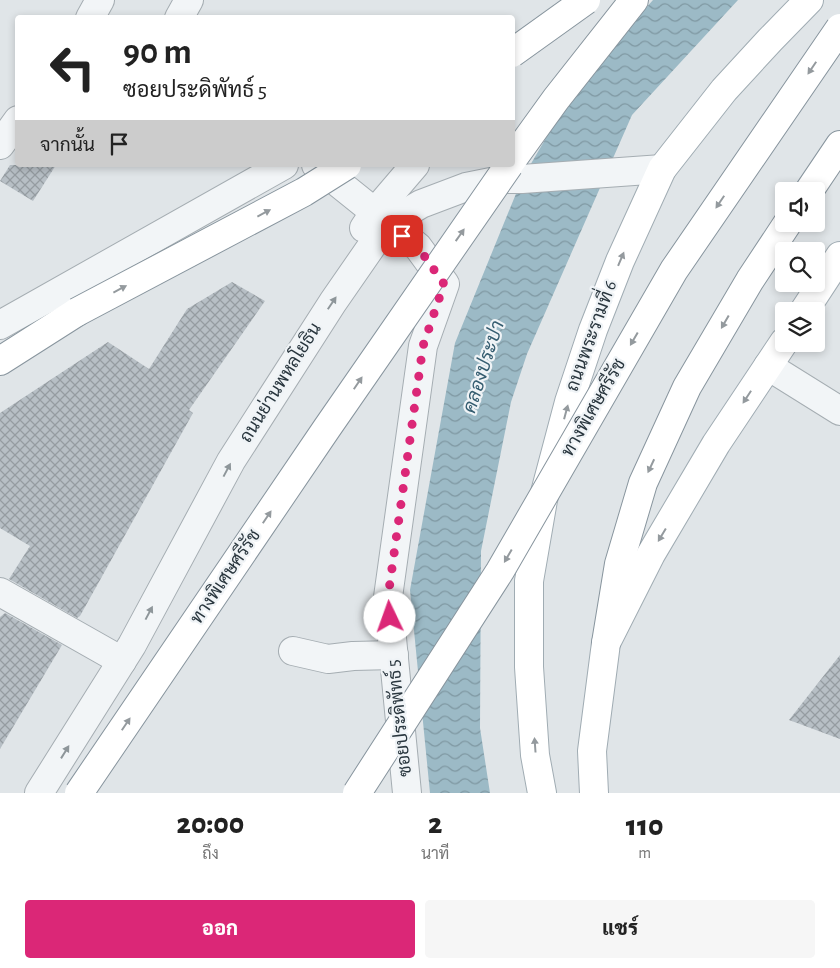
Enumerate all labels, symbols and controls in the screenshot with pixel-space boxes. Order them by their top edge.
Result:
icon: left [40,35,105,100]
text: 90 m [123,35,192,70]
one-way arrow [807,61,817,75]
text: ซอยประดิพัทธ์ 5 [123,79,267,101]
icon: arrive [105,130,133,158]
text: จากนั้น [40,136,95,155]
map controls [775,182,825,352]
button: sound [775,182,825,232]
one-way arrow [715,195,725,209]
one-way arrow [256,209,271,217]
pin [381,215,423,257]
icon: arrive [388,222,416,250]
one-way arrow [455,228,465,241]
button: search [775,242,825,292]
one-way arrow [618,252,626,266]
street label: ถนนพระรามที่ 6 [556,275,620,394]
one-way arrow [113,285,127,293]
one-way arrow [327,297,337,310]
button: layers [775,302,825,352]
one-way arrow [721,315,730,328]
street label: ถนนย่านพหลโยธิน [233,317,325,446]
water label: คลองประปา [460,319,508,415]
one-way arrow [629,333,638,346]
street label: ทางพิเศษศรีรัช [555,354,629,460]
one-way arrow [353,376,363,390]
one-way arrow [742,390,752,404]
one-way arrow [562,404,570,419]
one-way arrow [646,459,654,473]
one-way arrow [222,463,231,477]
one-way arrow [262,510,272,524]
street label: ทางพิเศษศรีรัช [184,524,264,627]
one-way arrow [658,529,667,542]
one-way arrow [504,549,513,562]
position arrow [363,590,415,642]
one-way arrow [145,606,153,620]
street label: ซอยประดิพัทธ์ 5 [380,658,415,778]
one-way arrow [121,717,131,731]
one-way arrow [530,737,538,753]
one-way arrow [60,745,69,758]
text: 20:00 [177,809,244,839]
text: 2 [428,809,442,839]
text: 110 [626,811,663,841]
text: m [638,845,651,861]
text: ถึง [202,846,219,862]
text: นาที [421,846,449,862]
button: ออก [25,900,415,958]
button: แชร์ [425,900,815,958]

